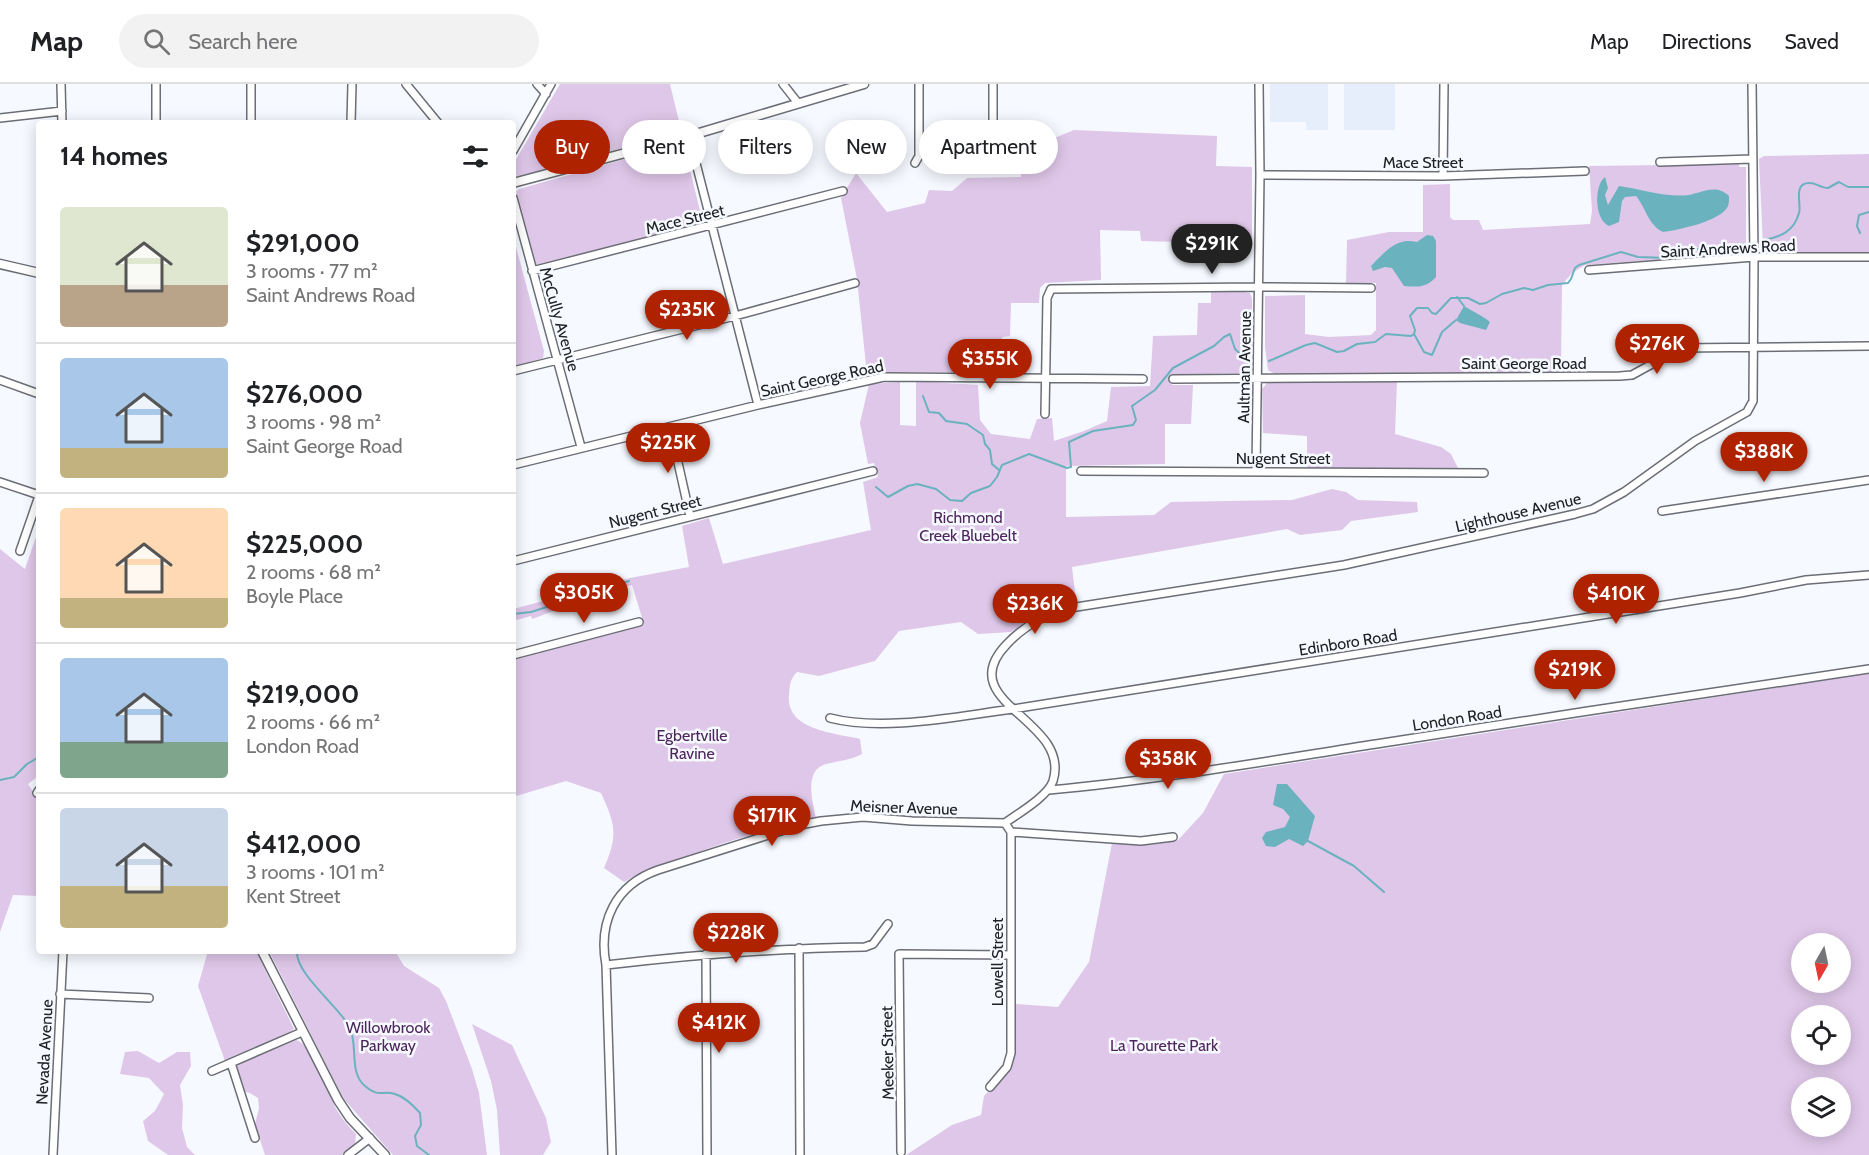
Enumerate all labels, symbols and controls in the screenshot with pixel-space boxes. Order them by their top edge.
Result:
search box [119,14,539,68]
text: Map [30,24,83,58]
icon: search [140,25,173,58]
text: Search here [188,28,297,55]
text: Map [1590,29,1629,54]
text: Directions [1662,29,1751,54]
text: Saved [1784,29,1839,54]
chip: Buy [534,120,610,174]
chip: Rent [622,120,706,174]
chip: Filters [718,120,813,174]
chip: New [825,120,907,174]
chip: Apartment [919,120,1058,174]
text: 14 homes [60,140,168,172]
icon: filters [459,140,492,173]
street label: Mace Street [1383,153,1464,172]
street label: Mace Street [644,200,727,238]
pin: $291K [1170,224,1254,275]
text: $291,000 [246,227,360,259]
icon: home [108,231,180,303]
text: $291K [1185,231,1239,255]
street label: Saint Andrews Road [1660,235,1796,262]
text: 3 rooms · 77 m² [246,259,378,283]
street label: McCully Avenue [536,265,583,374]
text: Saint Andrews Road [246,283,415,307]
pin: $235K [645,290,729,341]
text: $235K [659,297,715,321]
street label: Aultman Avenue [1234,311,1255,423]
pin: $276K [1615,324,1699,375]
text: $276K [1629,331,1685,355]
pin: $355K [948,339,1032,390]
text: $355K [962,346,1018,370]
street label: Saint George Road [1461,354,1587,373]
street label: Saint George Road [759,356,885,401]
text: $276,000 [246,378,363,410]
icon: home [108,382,180,454]
text: 3 rooms · 98 m² [246,410,381,434]
pin: $225K [626,423,710,474]
text: $225K [640,430,696,454]
pin: $388K [1722,432,1806,483]
text: Saint George Road [246,434,403,458]
text: $388K [1734,439,1794,463]
street label: Nugent Street [1236,449,1331,468]
street label: Lighthouse Avenue [1453,489,1583,536]
street label: Nugent Street [607,491,704,532]
park label: Richmond Creek Bluebelt [919,508,1017,545]
text: $225,000 [246,528,363,560]
icon: home [108,532,180,604]
text: 2 rooms · 68 m² [246,560,381,584]
pin: $305K [542,573,626,624]
pin: $410K [1574,574,1658,625]
text: $305K [554,580,614,604]
text: $410K [1587,581,1645,605]
text: Boyle Place [246,584,343,608]
pin: $236K [993,584,1077,635]
text: $236K [1007,591,1063,615]
street label: Edinboro Road [1297,625,1399,660]
pin: $219K [1533,650,1617,701]
text: $219K [1548,657,1602,681]
text: $219,000 [246,678,359,710]
icon: home [108,682,180,754]
street label: London Road [1411,702,1503,735]
text: 2 rooms · 66 m² [246,710,380,734]
park label: Egbertville Ravine [656,726,728,763]
text: London Road [246,734,359,758]
pin: $358K [1126,739,1210,790]
text: $358K [1139,746,1197,770]
pin: $171K [730,796,814,847]
street label: Meisner Avenue [850,796,958,819]
text: $171K [747,803,797,827]
text: $412,000 [246,828,361,860]
icon: home [108,832,180,904]
text: 3 rooms · 101 m² [246,860,385,884]
text: Kent Street [246,884,341,908]
pin: $228K [694,913,778,964]
street label: Lowell Street [988,917,1007,1006]
text: $228K [707,920,765,944]
north arrow [1791,933,1851,993]
map controls [1791,933,1851,1137]
street label: Nevada Avenue [32,999,57,1105]
pin: $412K [677,1003,761,1054]
street label: Meeker Street [877,1005,898,1100]
button: locate [1791,1005,1851,1065]
text: $412K [692,1010,746,1034]
park label: Willowbrook Parkway [346,1018,431,1055]
park label: La Tourette Park [1110,1036,1219,1055]
button: layers [1791,1077,1851,1137]

